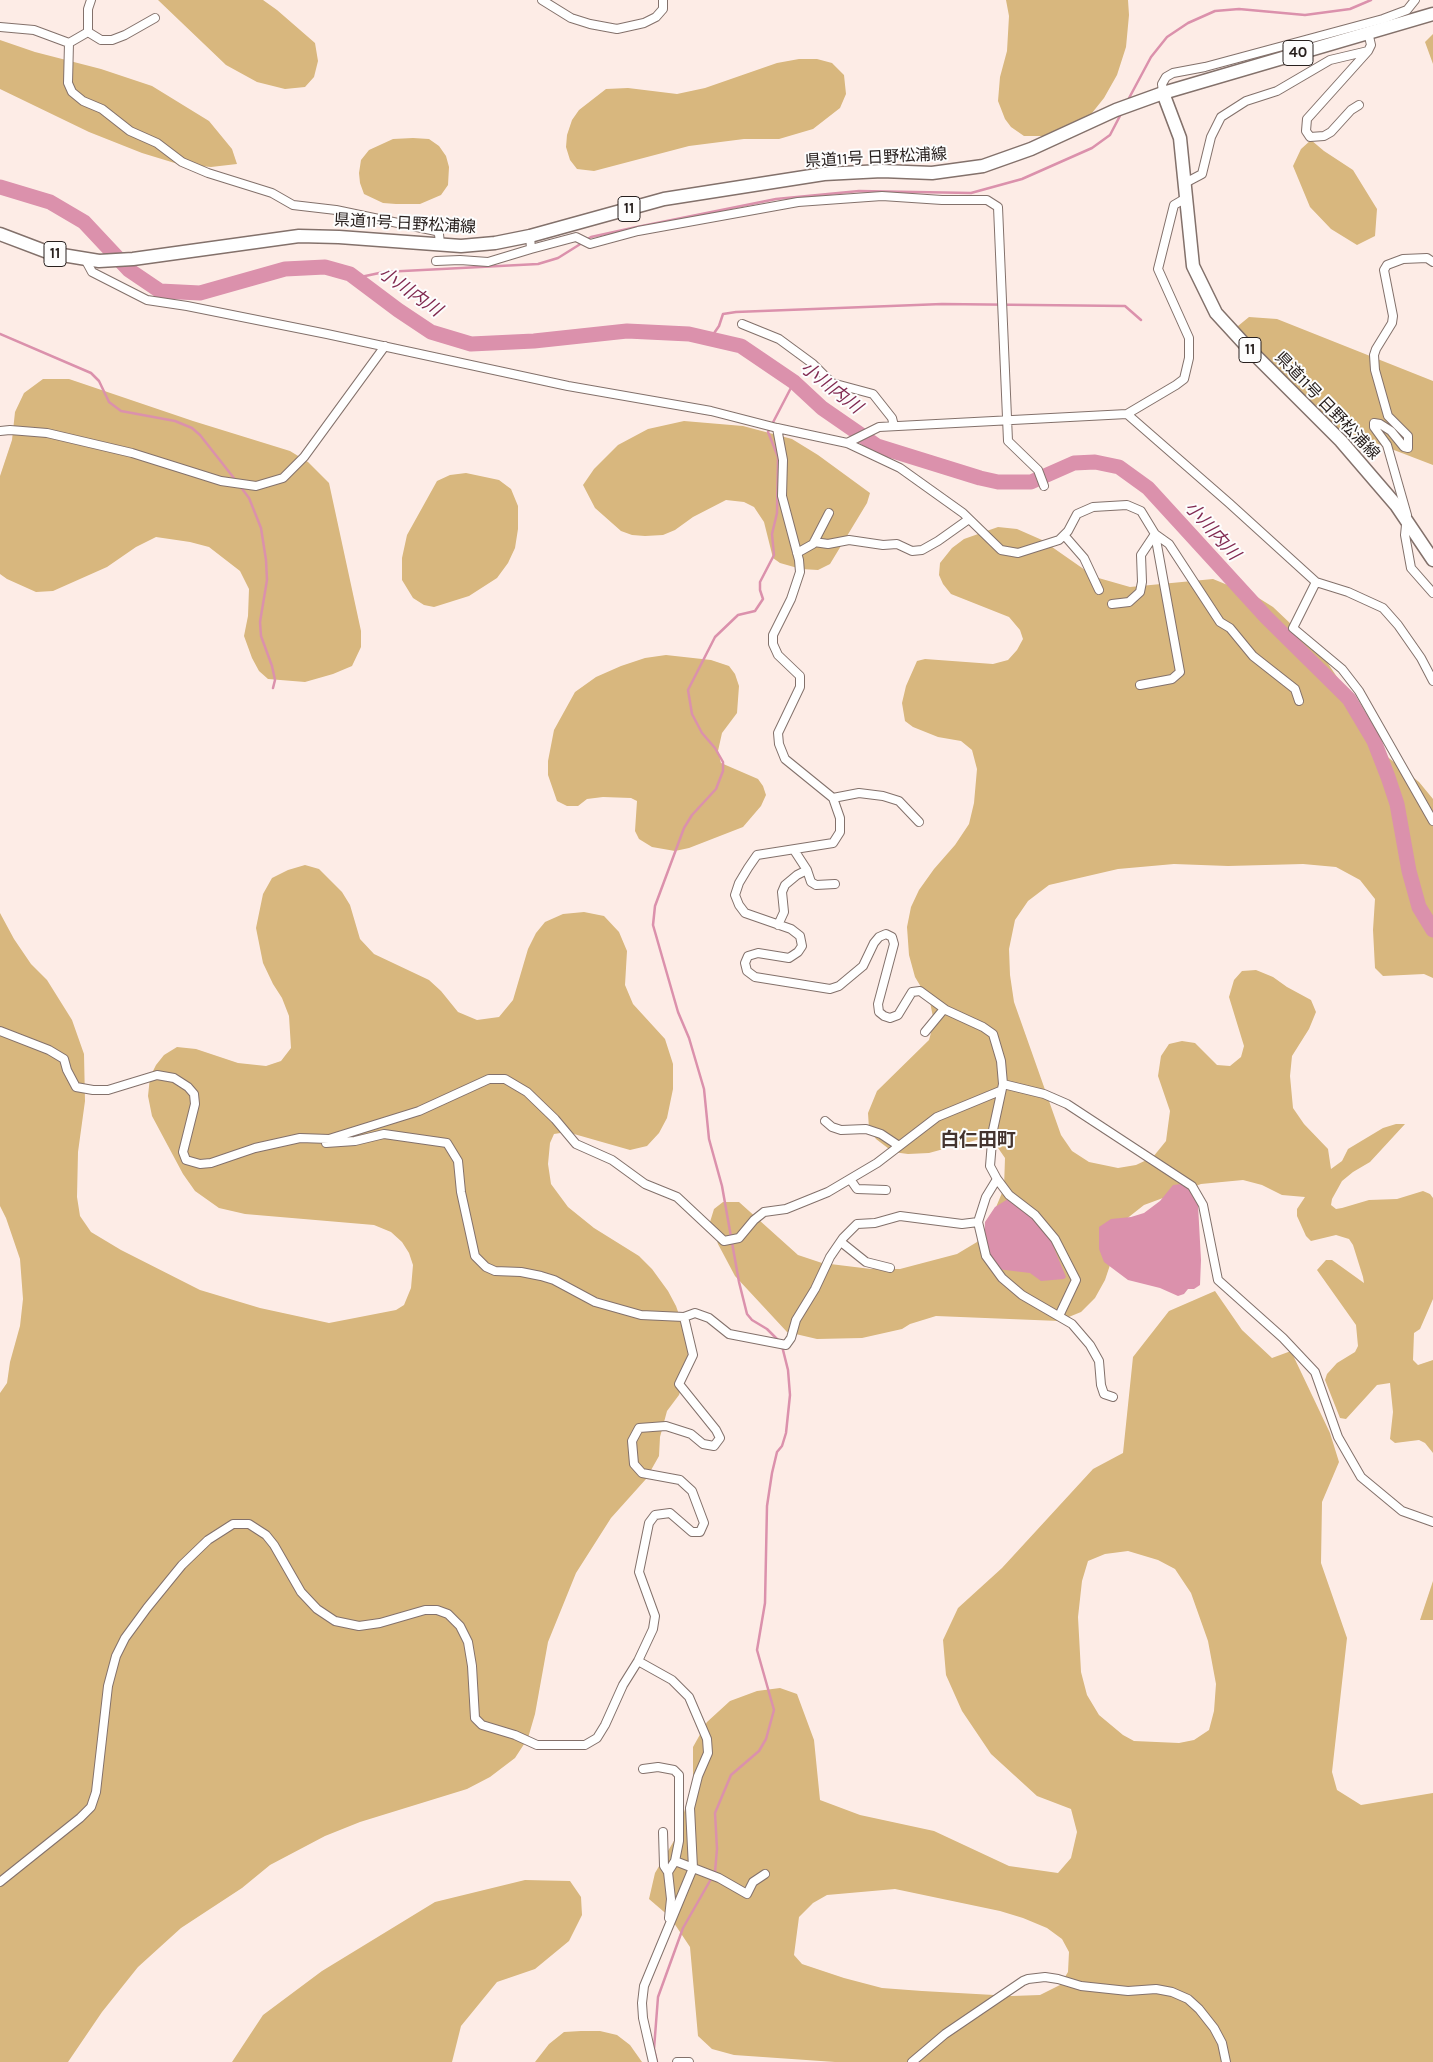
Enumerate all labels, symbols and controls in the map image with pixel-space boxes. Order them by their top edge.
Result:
road number: 40 [1283,40,1313,66]
street label: 県道11号 日野松浦線 [804,145,948,171]
road number: 11 [618,196,640,222]
street label: 県道11号 日野松浦線 [333,211,477,237]
road number: 11 [44,242,66,266]
water label: 小川内川 [374,263,446,321]
road number: 11 [1239,338,1261,362]
street label: 県道11号 日野松浦線 [1271,348,1383,464]
water label: 小川内川 [796,357,866,419]
water label: 小川内川 [1180,497,1244,565]
district label: 白仁田町 [940,1130,1016,1152]

